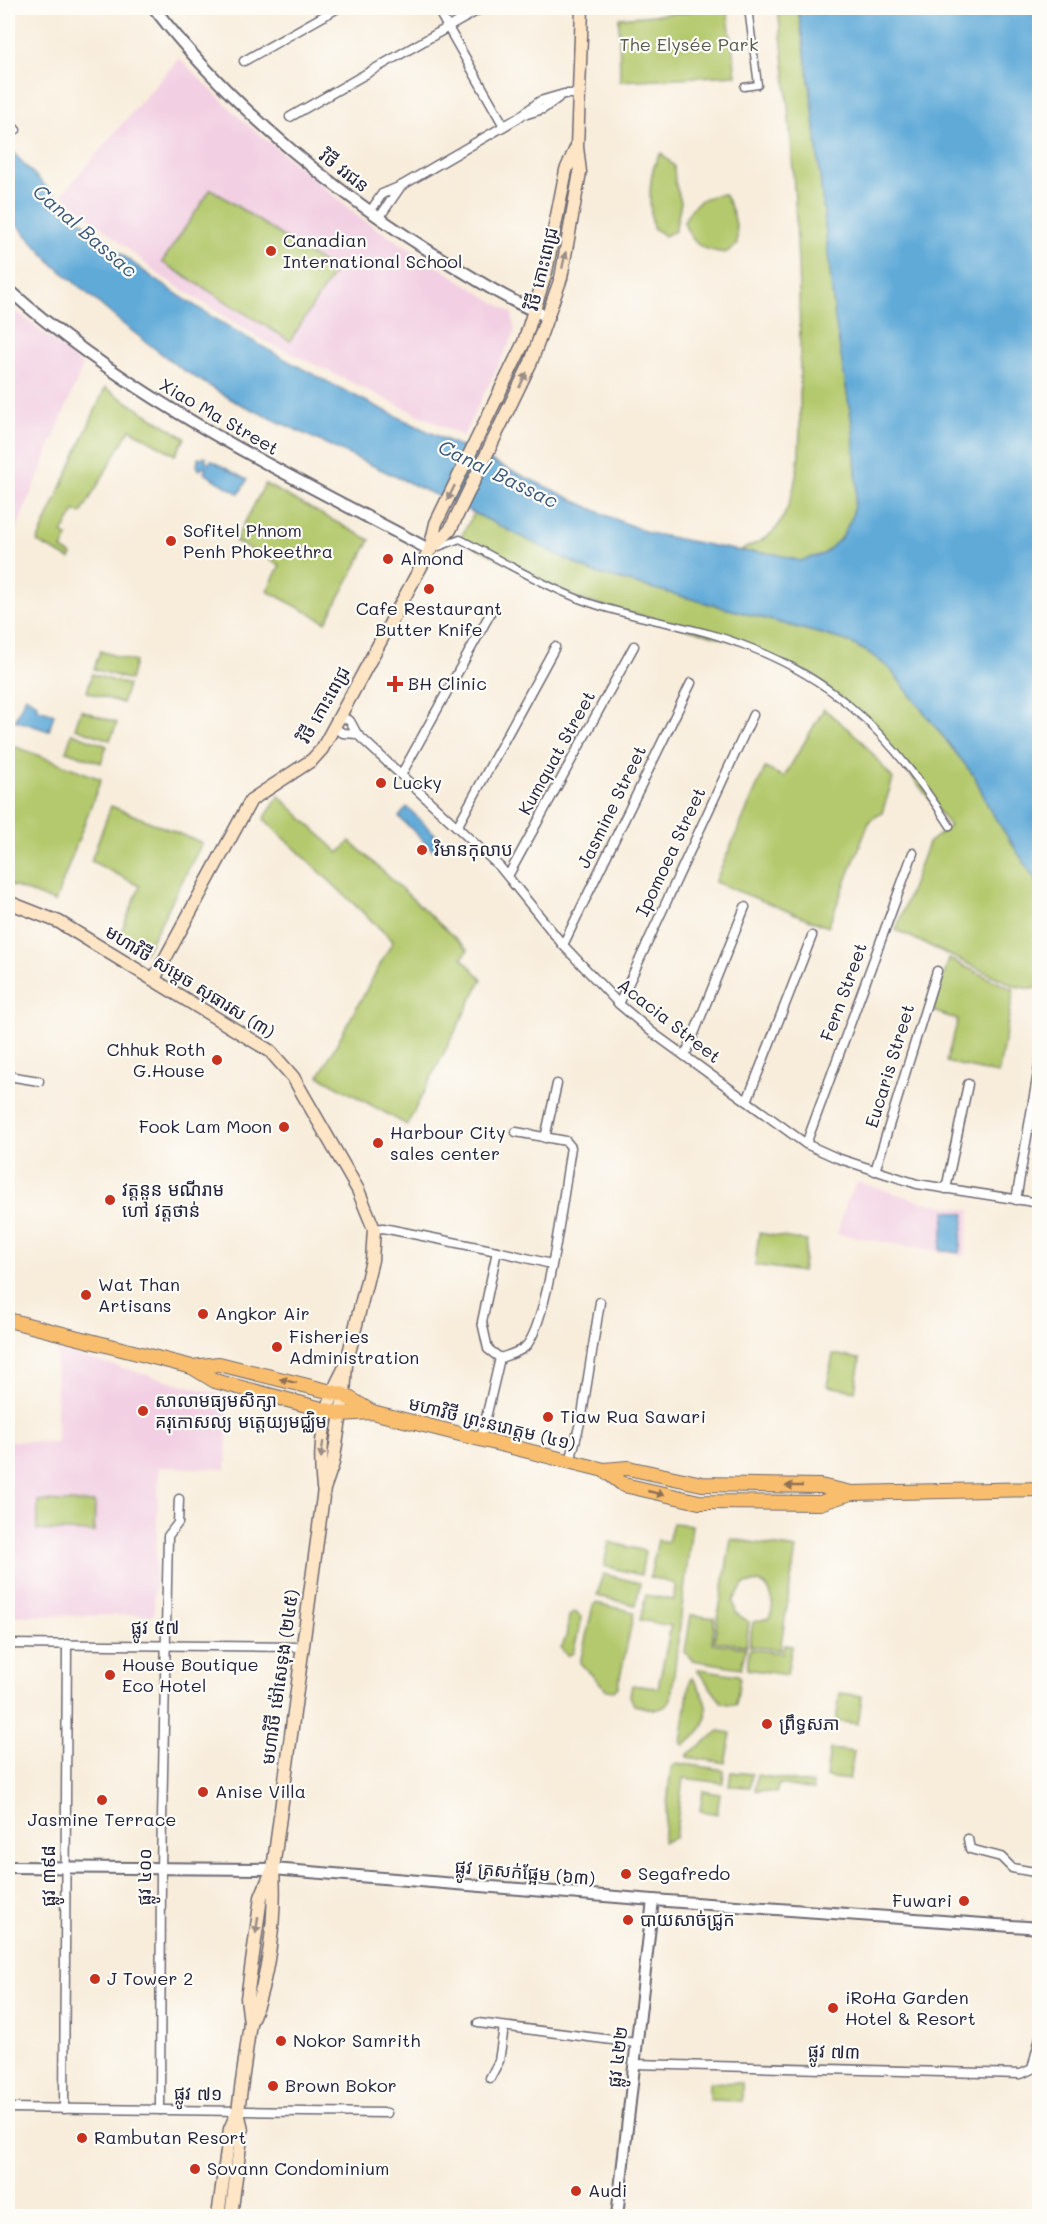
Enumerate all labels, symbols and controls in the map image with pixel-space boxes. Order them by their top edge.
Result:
park label: The Elysée Park [620,32,758,56]
street label: វិថី វរជន [314,143,374,197]
water label: Canal Bassac [28,178,144,283]
street label: វិថី កោះពេជ្រ [519,225,563,314]
place label: Canadian International School [283,228,462,273]
marker: Canadian International School [264,244,278,258]
one-way arrow [560,251,570,270]
one-way arrow [519,371,528,388]
street label: Xiao Ma Street [156,372,283,460]
water label: Canal Bassac [434,433,563,513]
one-way arrow [446,485,455,502]
place label: Sofitel Phnom Penh Phokeethra [183,518,333,563]
marker: Sofitel Phnom Penh Phokeethra [164,534,178,548]
place label: Almond [400,546,463,570]
marker: Almond [381,552,395,566]
marker: Cafe Restaurant Butter Knife [422,582,436,596]
place label: Cafe Restaurant Butter Knife [356,596,502,641]
street label: វិថី កោះពេជ្រ [291,662,355,748]
place label: BH Clinic [408,671,487,695]
marker: BH Clinic [386,675,404,693]
street label: Kumquat Street [512,686,600,819]
street label: Jasmine Street [571,741,651,872]
place label: Lucky [393,770,442,794]
marker: Lucky [374,776,388,790]
street label: Ipomoea Street [630,783,711,920]
place label: វិមានកុលាប [433,837,513,862]
marker: វិមានកុលាប [415,843,429,857]
street label: មហាវិថី សម្តេច សុធារស (៣) [101,919,280,1044]
street label: Fern Street [814,939,872,1044]
street label: Acacia Street [613,972,726,1068]
street label: Eucaris Street [859,1001,919,1131]
place label: Chhuk Roth G.House [106,1037,205,1082]
marker: Chhuk Roth G.House [210,1053,224,1067]
place label: Fook Lam Moon [139,1114,272,1138]
marker: Fook Lam Moon [277,1120,291,1134]
place label: Harbour City sales center [390,1120,506,1165]
marker: Harbour City sales center [371,1136,385,1150]
place label: វត្តនួន មណីរាម ហៅ វត្តថាន់ [122,1177,224,1222]
marker: វត្តនួន មណីរាម ហៅ វត្តថាន់ [103,1193,117,1207]
place label: Wat Than Artisans [98,1272,180,1317]
marker: Wat Than Artisans [79,1288,93,1302]
place label: Angkor Air [215,1301,310,1325]
marker: Angkor Air [196,1307,210,1321]
place label: Fisheries Administration [289,1324,419,1369]
marker: Fisheries Administration [270,1340,284,1354]
one-way arrow [278,1375,297,1385]
place label: សាលាមធ្យមសិក្សា គរុកោសល្យ មត្តេយ្យមជ្ឈិម [155,1388,327,1434]
street label: មហាវិថី ព្រះនរោត្តម (៤១) [406,1391,578,1456]
marker: សាលាមធ្យមសិក្សា គរុកោសល្យ មត្តេយ្យមជ្ឈិម [136,1404,150,1418]
place label: Tiaw Rua Sawari [560,1404,706,1428]
marker: Tiaw Rua Sawari [541,1410,555,1424]
one-way arrow [317,1440,326,1459]
one-way arrow [785,1481,804,1491]
one-way arrow [647,1488,665,1498]
street label: មហាវិថី ម៉ៅសេទុង (២៤៥) [255,1588,305,1766]
street label: ផ្លូវ ៥៧ [131,1615,179,1644]
place label: House Boutique Eco Hotel [122,1652,259,1697]
marker: House Boutique Eco Hotel [103,1668,117,1682]
place label: ព្រឹទ្ធសភា [779,1711,840,1735]
marker: ព្រឹទ្ធសភា [760,1717,774,1731]
place label: Anise Villa [215,1779,306,1803]
marker: Anise Villa [196,1785,210,1799]
marker: Jasmine Terrace [95,1793,109,1807]
place label: Jasmine Terrace [28,1807,176,1831]
street label: ផ្លូវ ៣៩៨ [36,1845,65,1907]
street label: ផ្លូវ ៤០០ [132,1848,162,1906]
street label: ផ្លូវ ត្រសក់ផ្អែម (៦៣) [453,1854,596,1895]
place label: Segafredo [638,1861,731,1885]
marker: Segafredo [619,1867,633,1881]
place label: Fuwari [892,1888,952,1912]
marker: Fuwari [957,1894,971,1908]
place label: បាយសាច់ជ្រូក [640,1907,735,1931]
marker: បាយសាច់ជ្រូក [621,1913,635,1927]
one-way arrow [253,1916,262,1935]
place label: J Tower 2 [107,1966,193,1990]
marker: J Tower 2 [88,1972,102,1986]
place label: iRoHa Garden Hotel & Resort [845,1985,976,2030]
marker: iRoHa Garden Hotel & Resort [826,2001,840,2015]
street label: ផ្លូវ ៤២២ [601,2025,638,2090]
place label: Nokor Samrith [293,2028,420,2052]
marker: Nokor Samrith [274,2034,288,2048]
street label: ផ្លូវ ៧៣ [807,2038,861,2069]
place label: Brown Bokor [285,2073,397,2097]
marker: Brown Bokor [266,2079,280,2093]
street label: ផ្លូវ ៧១ [173,2081,222,2111]
place label: Rambutan Resort [94,2125,246,2149]
marker: Rambutan Resort [75,2131,89,2145]
place label: Sovann Condominium [207,2156,389,2180]
marker: Sovann Condominium [188,2162,202,2176]
place label: Audi [588,2178,627,2202]
marker: Audi [569,2184,583,2198]

